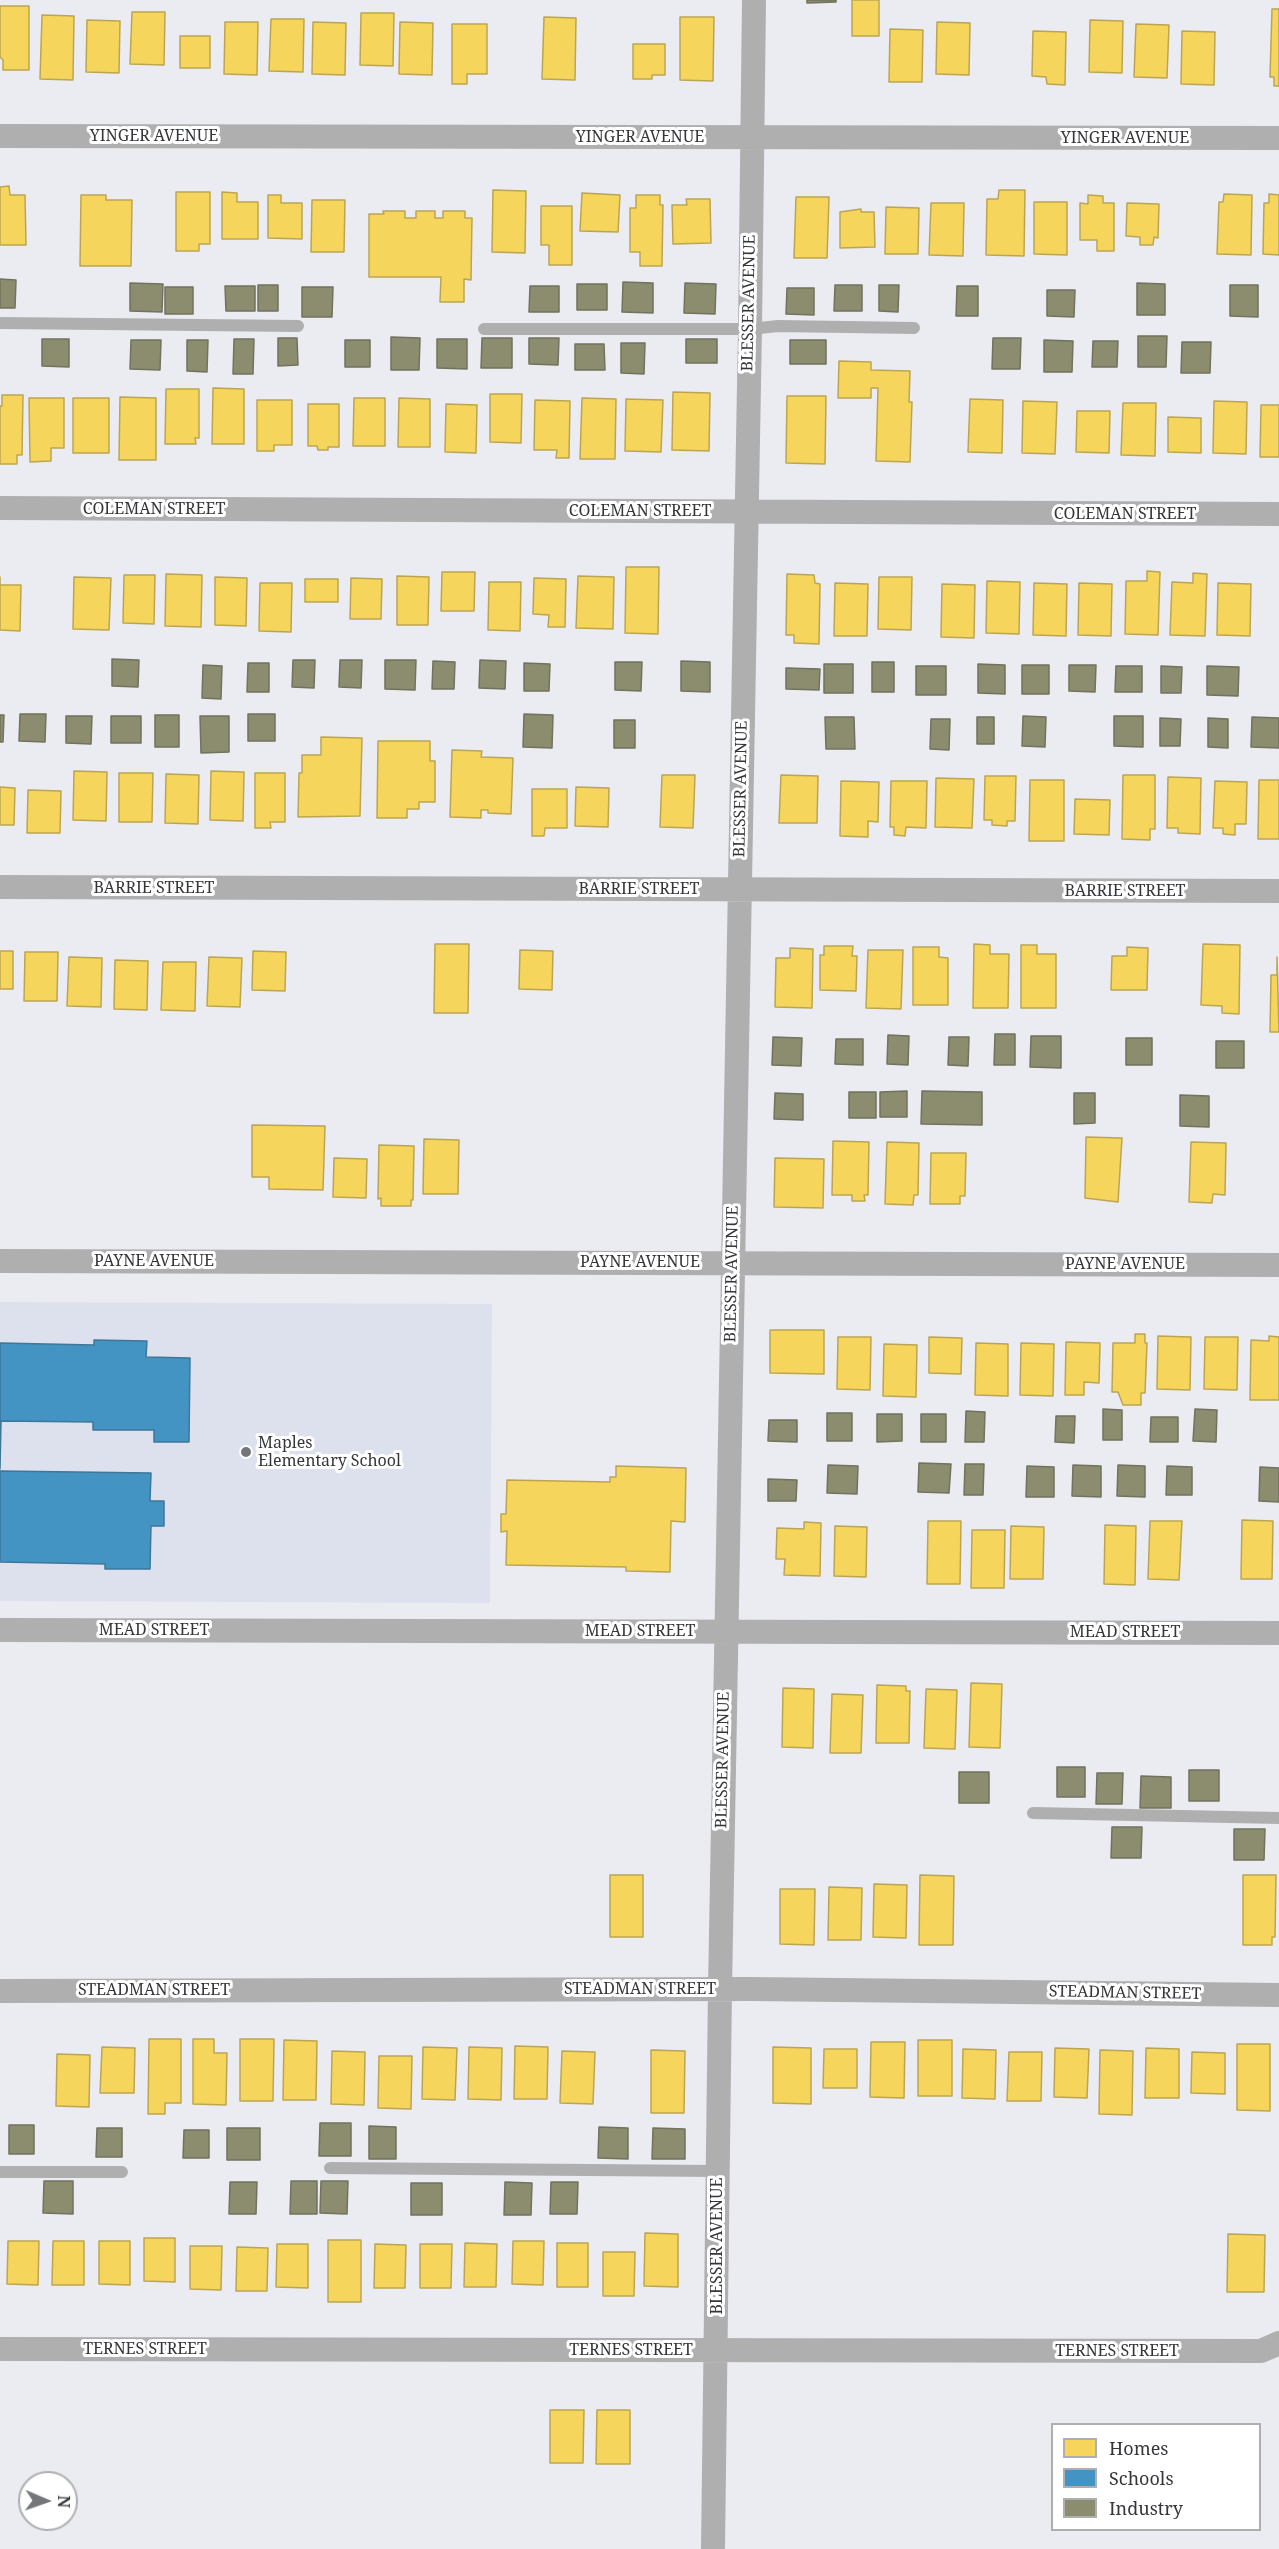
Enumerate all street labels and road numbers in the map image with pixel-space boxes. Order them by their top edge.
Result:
street label: YINGER AVENUE [90,126,218,146]
street label: YINGER AVENUE [576,127,704,147]
street label: YINGER AVENUE [1061,128,1189,148]
street label: BLESSER AVENUE [738,234,760,372]
street label: COLEMAN STREET [83,499,225,519]
street label: COLEMAN STREET [569,501,711,521]
street label: COLEMAN STREET [1054,504,1196,524]
street label: BLESSER AVENUE [730,720,752,858]
street label: BARRIE STREET [94,878,214,898]
street label: BARRIE STREET [579,879,699,899]
street label: BARRIE STREET [1065,881,1185,901]
street label: BLESSER AVENUE [721,1205,743,1343]
street label: PAYNE AVENUE [94,1251,214,1271]
street label: PAYNE AVENUE [580,1252,700,1272]
street label: PAYNE AVENUE [1065,1254,1185,1274]
street label: MEAD STREET [99,1620,209,1640]
street label: MEAD STREET [585,1621,695,1641]
street label: MEAD STREET [1070,1622,1180,1642]
street label: BLESSER AVENUE [712,1691,734,1829]
street label: STEADMAN STREET [564,1979,716,1999]
street label: STEADMAN STREET [78,1980,230,2000]
street label: STEADMAN STREET [1049,1982,1201,2004]
street label: BLESSER AVENUE [707,2178,727,2314]
street label: TERNES STREET [83,2339,207,2359]
street label: TERNES STREET [569,2340,693,2360]
street label: TERNES STREET [1055,2341,1179,2361]

